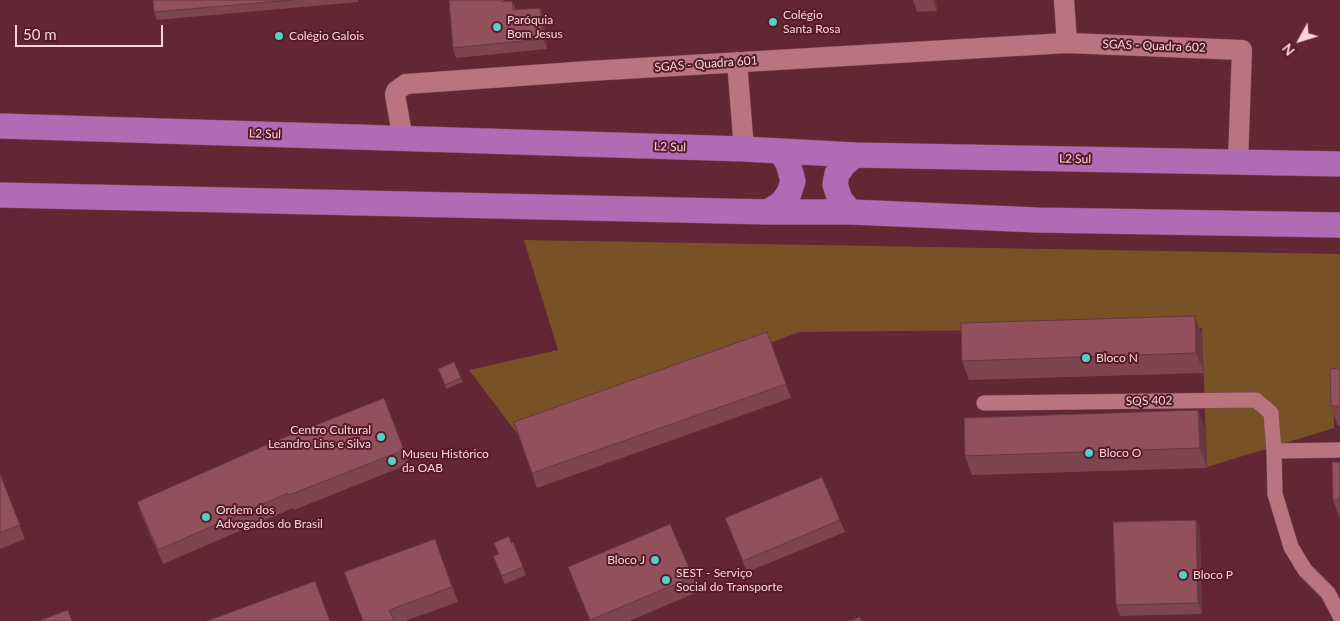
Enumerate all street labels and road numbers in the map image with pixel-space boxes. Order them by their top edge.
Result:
street label: SGAS - Quadra 602 [1102,37,1206,55]
street label: SGAS - Quadra 601 [654,53,758,75]
street label: L2 Sul [249,126,281,142]
street label: L2 Sul [654,139,686,155]
street label: L2 Sul [1059,152,1091,166]
street label: SQS 402 [1126,393,1172,409]

